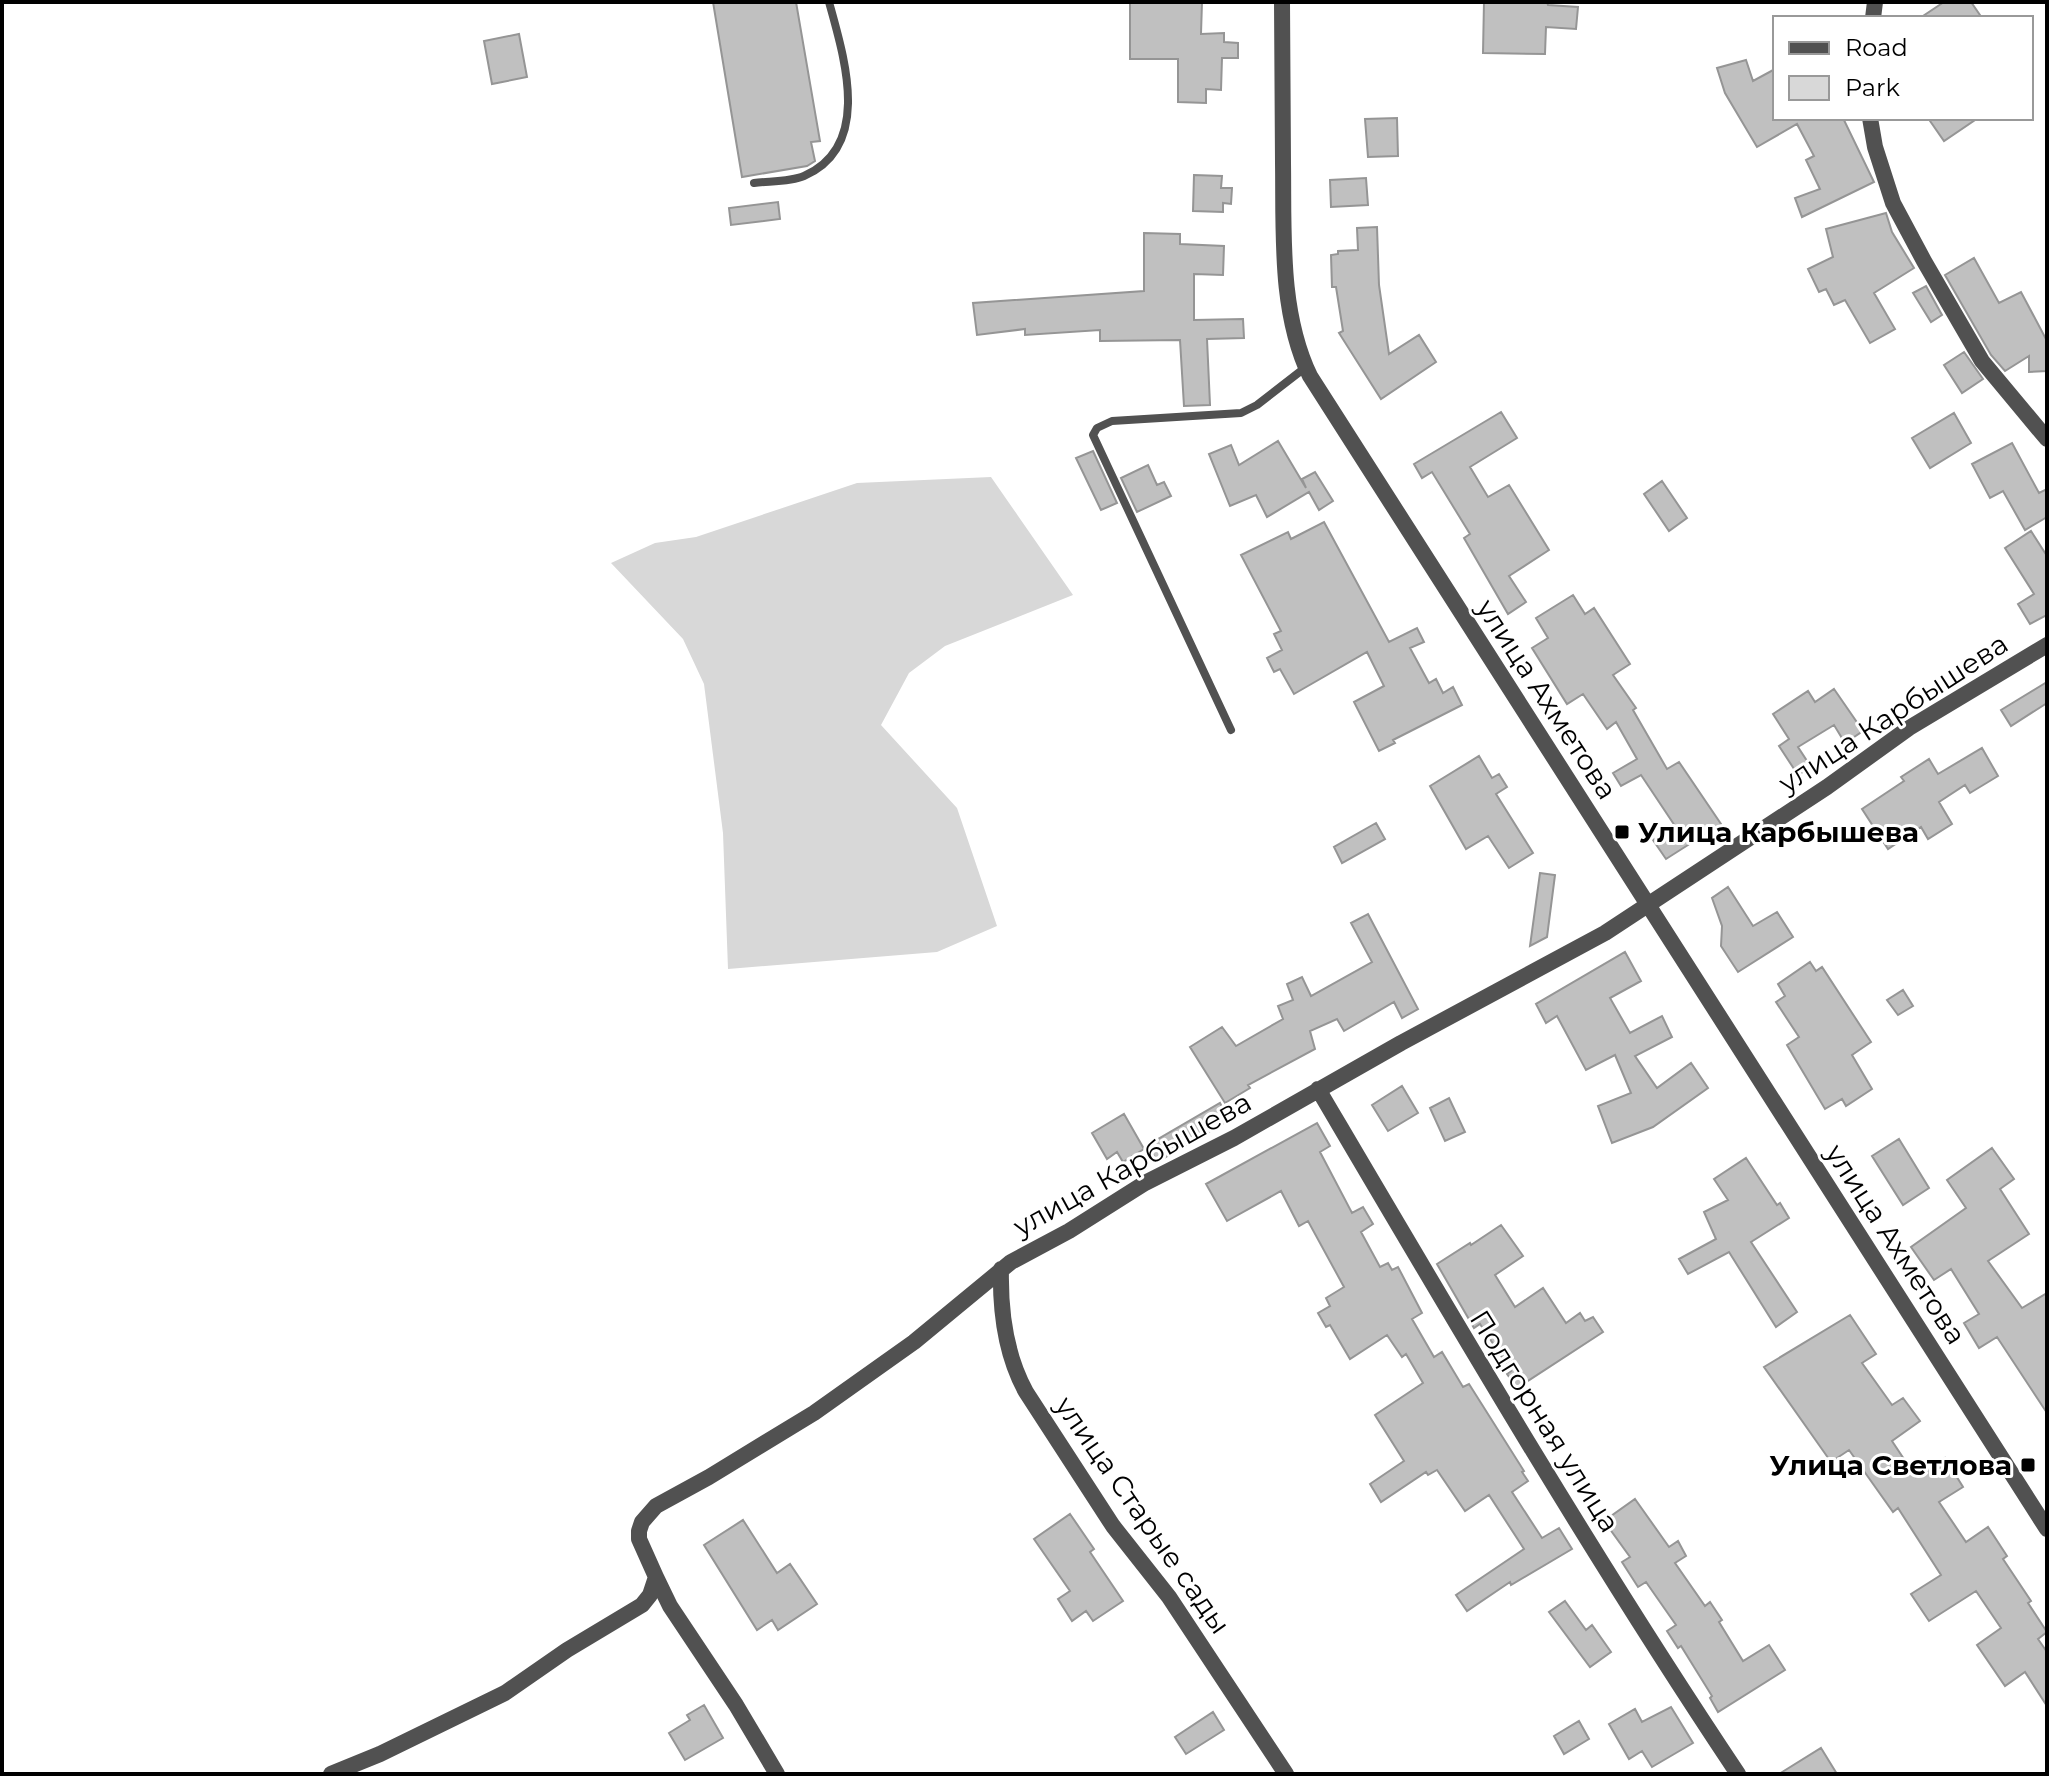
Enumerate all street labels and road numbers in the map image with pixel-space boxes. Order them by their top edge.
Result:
street label: улица Ахметова [1469,592,1624,806]
street label: улица Карбышева [1771,626,2014,800]
street label: улица Карбышева [1006,1085,1257,1244]
street label: улица Ахметова [1818,1137,1973,1351]
street label: Подгорная улица [1463,1304,1627,1538]
street label: улица Старые сады [1048,1389,1238,1640]

